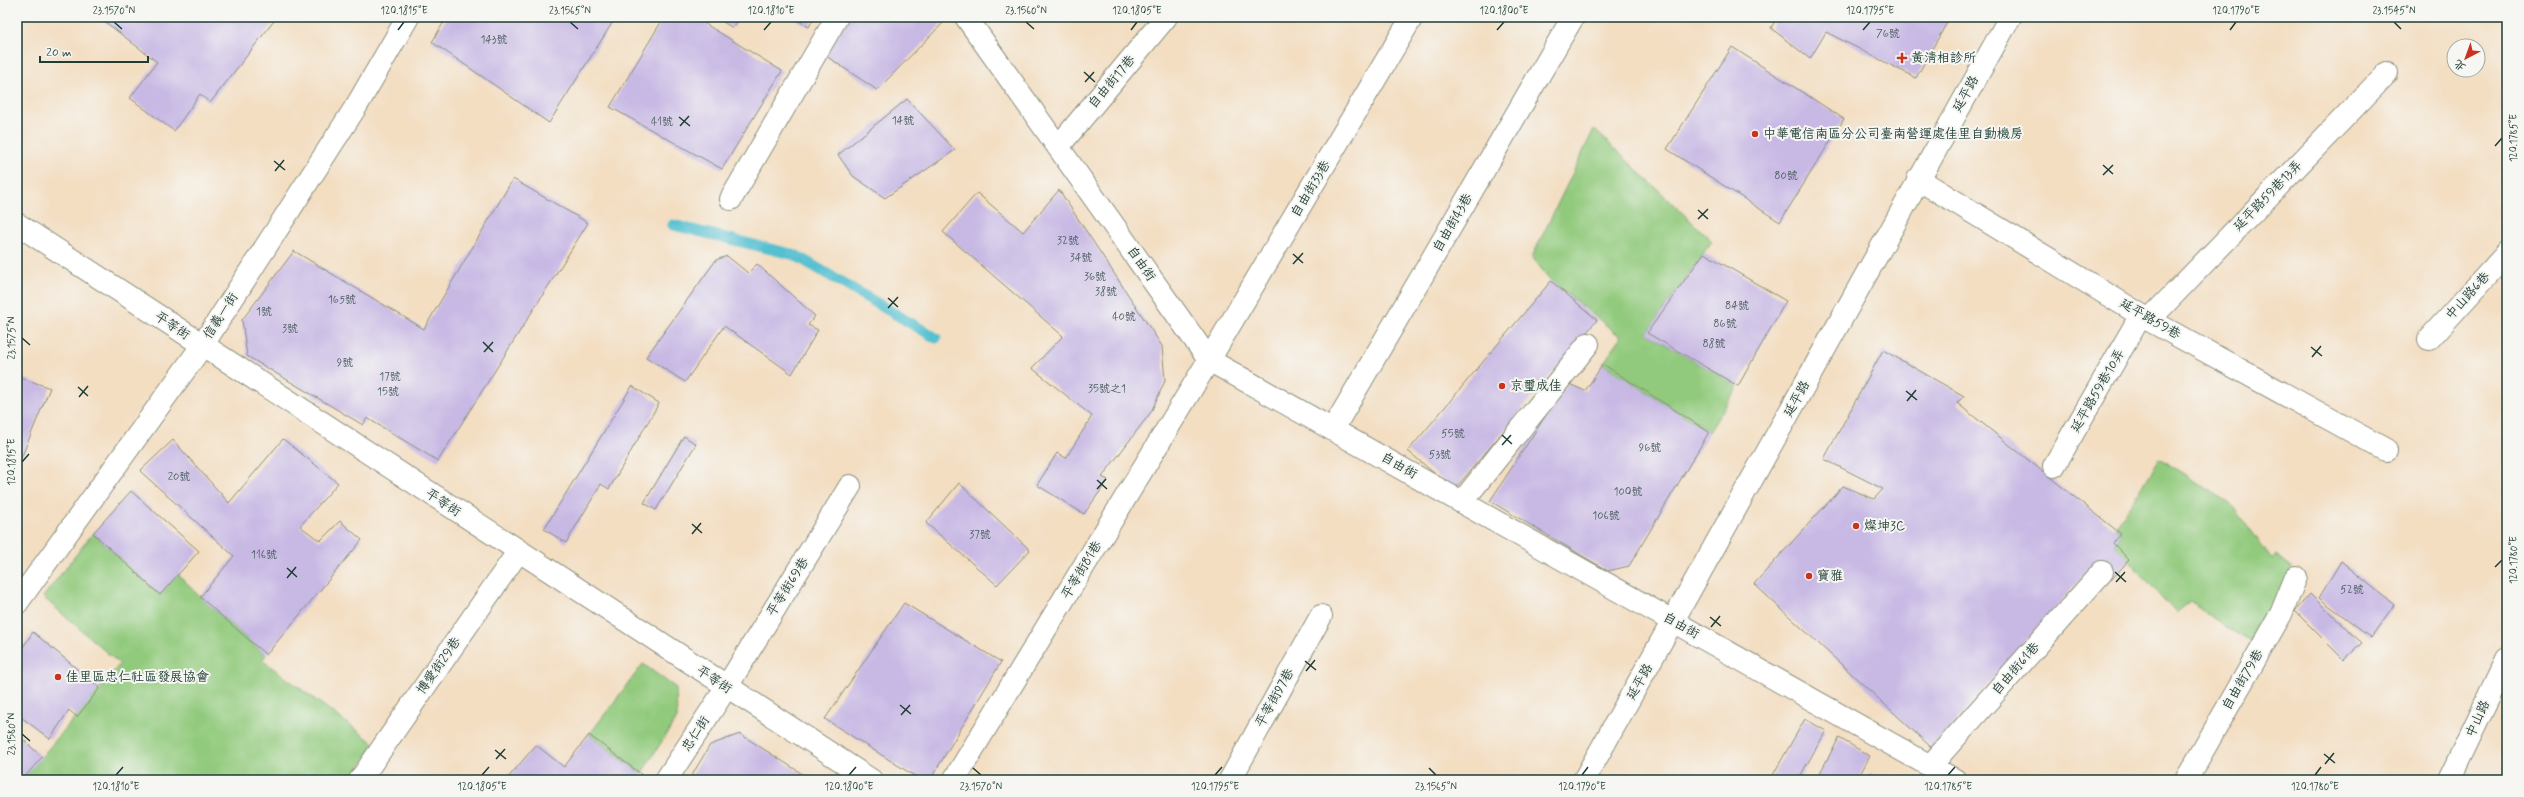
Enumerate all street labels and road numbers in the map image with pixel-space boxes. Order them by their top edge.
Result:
street label: 自由街17巷 [1085,52,1139,112]
street label: 延平路 [1949,73,1983,115]
street label: 自由街33巷 [1287,157,1335,221]
street label: 延平路59巷13弄 [2230,157,2306,235]
street label: 自由街43巷 [1429,191,1477,255]
street label: 自由街 [1123,243,1159,285]
street label: 中山路6巷 [2442,269,2494,323]
street label: 信義一街 [200,290,242,342]
street label: 延平路59巷 [2116,295,2184,343]
street label: 平等街 [151,308,193,344]
street label: 延平路59巷10弄 [2067,346,2129,436]
street label: 延平路 [1780,378,1814,420]
street label: 自由街 [1378,449,1420,483]
street label: 平等街 [422,485,464,521]
street label: 平等街81巷 [1058,538,1106,602]
street label: 平等街69巷 [763,554,813,620]
street label: 自由街 [1660,609,1702,643]
street label: 博愛街29巷 [413,634,465,698]
street label: 自由街61巷 [1989,639,2043,699]
street label: 自由街79巷 [2219,646,2267,714]
street label: 延平路 [1623,661,1657,703]
street label: 平等街 [693,662,735,698]
street label: 平等街97巷 [1252,665,1298,731]
street label: 中山路 [2462,698,2494,740]
street label: 忠仁街 [678,713,714,755]

